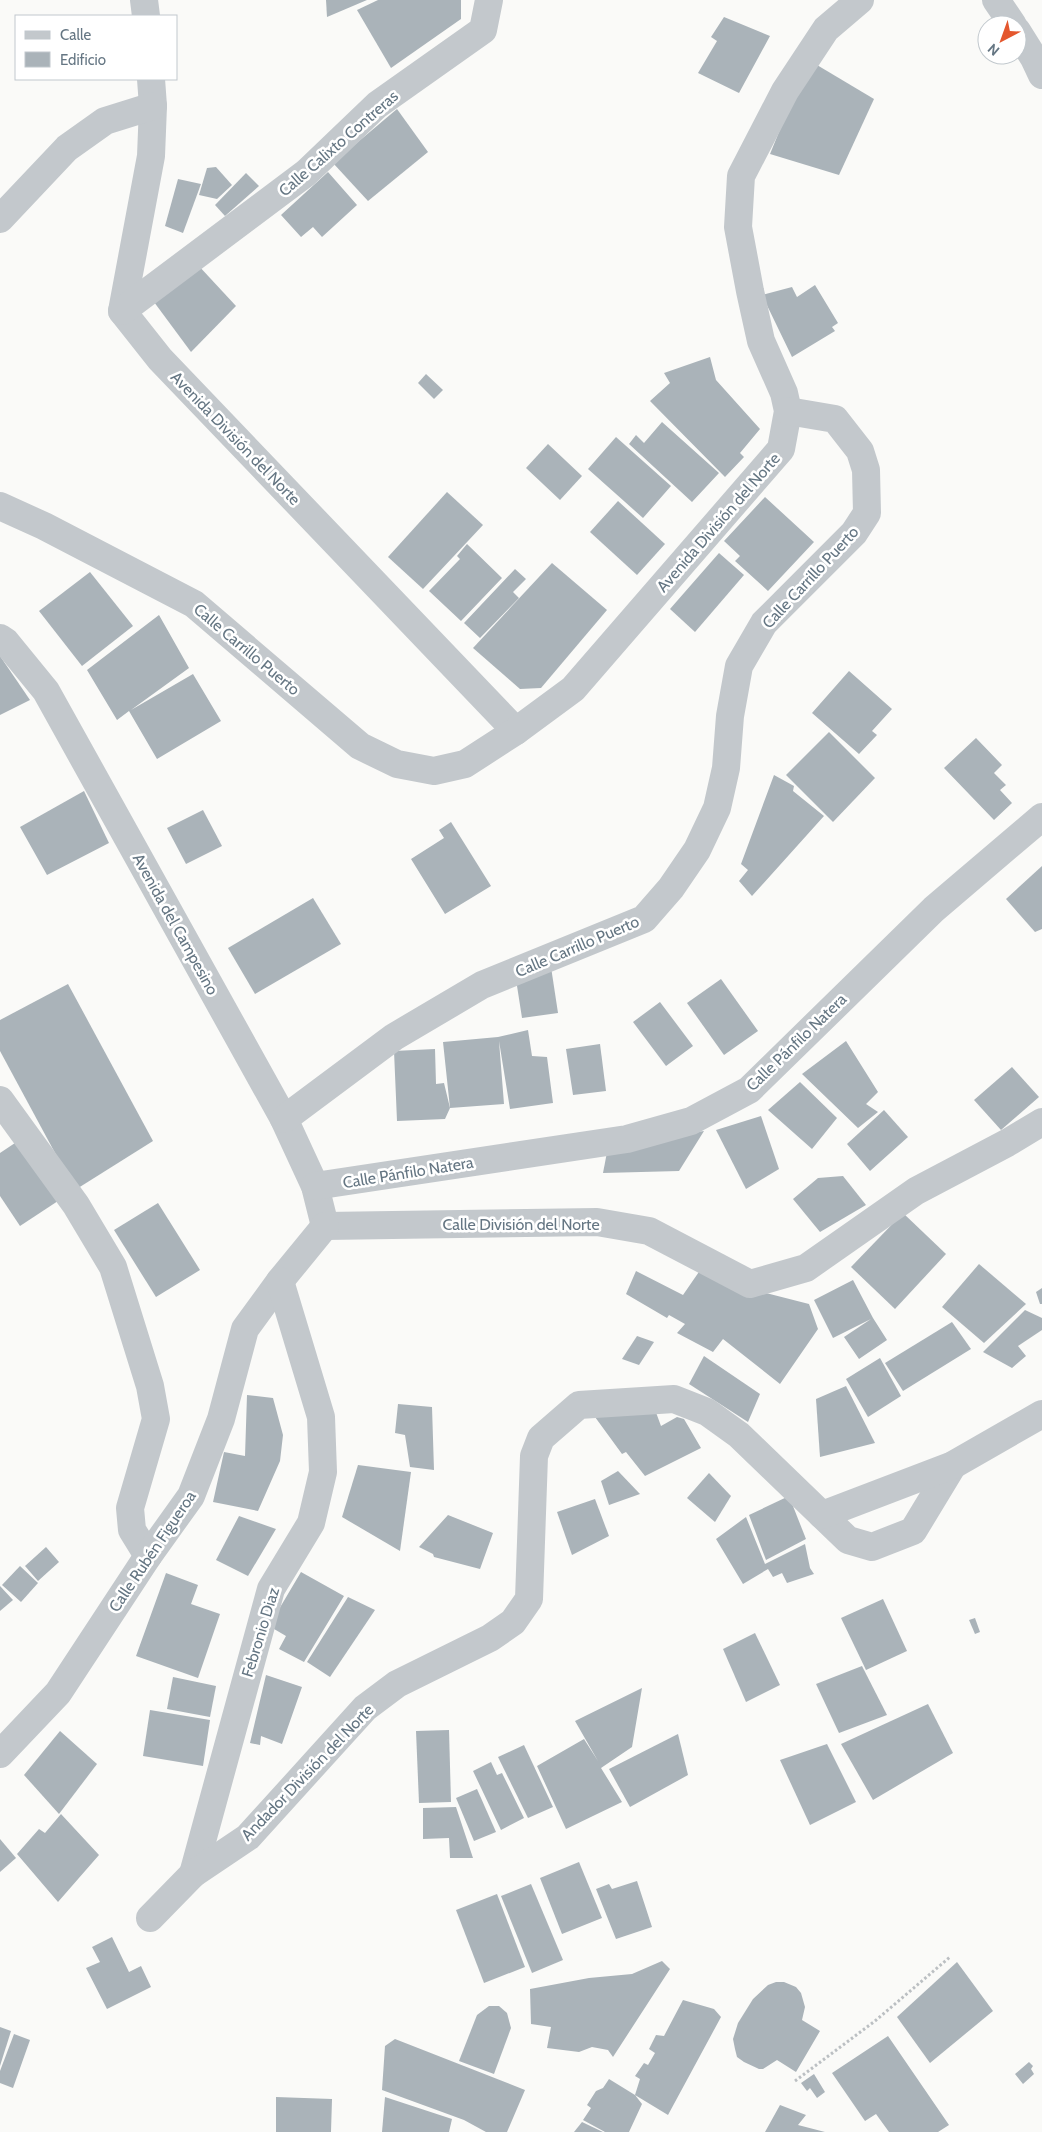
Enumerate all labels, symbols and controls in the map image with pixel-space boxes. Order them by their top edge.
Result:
legend [15,15,178,80]
north arrow [977,15,1027,65]
text: Calle [60,26,91,44]
text: N [984,40,1003,60]
text: Edificio [60,51,106,69]
street label: Calle Calixto Contreras [275,86,402,200]
street label: Avenida División del Norte [167,368,304,509]
street label: Avenida División del Norte [653,449,784,596]
street label: Calle Carrillo Puerto [758,522,863,632]
street label: Calle Carrillo Puerto [190,600,304,699]
street label: Avenida del Campesino [129,850,222,998]
street label: Calle Carrillo Puerto [512,912,642,981]
street label: Calle Pánfilo Natera [742,990,851,1095]
street label: Calle Pánfilo Natera [341,1153,475,1192]
street label: Calle División del Norte [442,1215,600,1234]
street label: Calle Rubén Figueroa [105,1487,200,1615]
street label: Febronio Diaz [238,1584,283,1680]
street label: Andador División del Norte [237,1700,377,1844]

